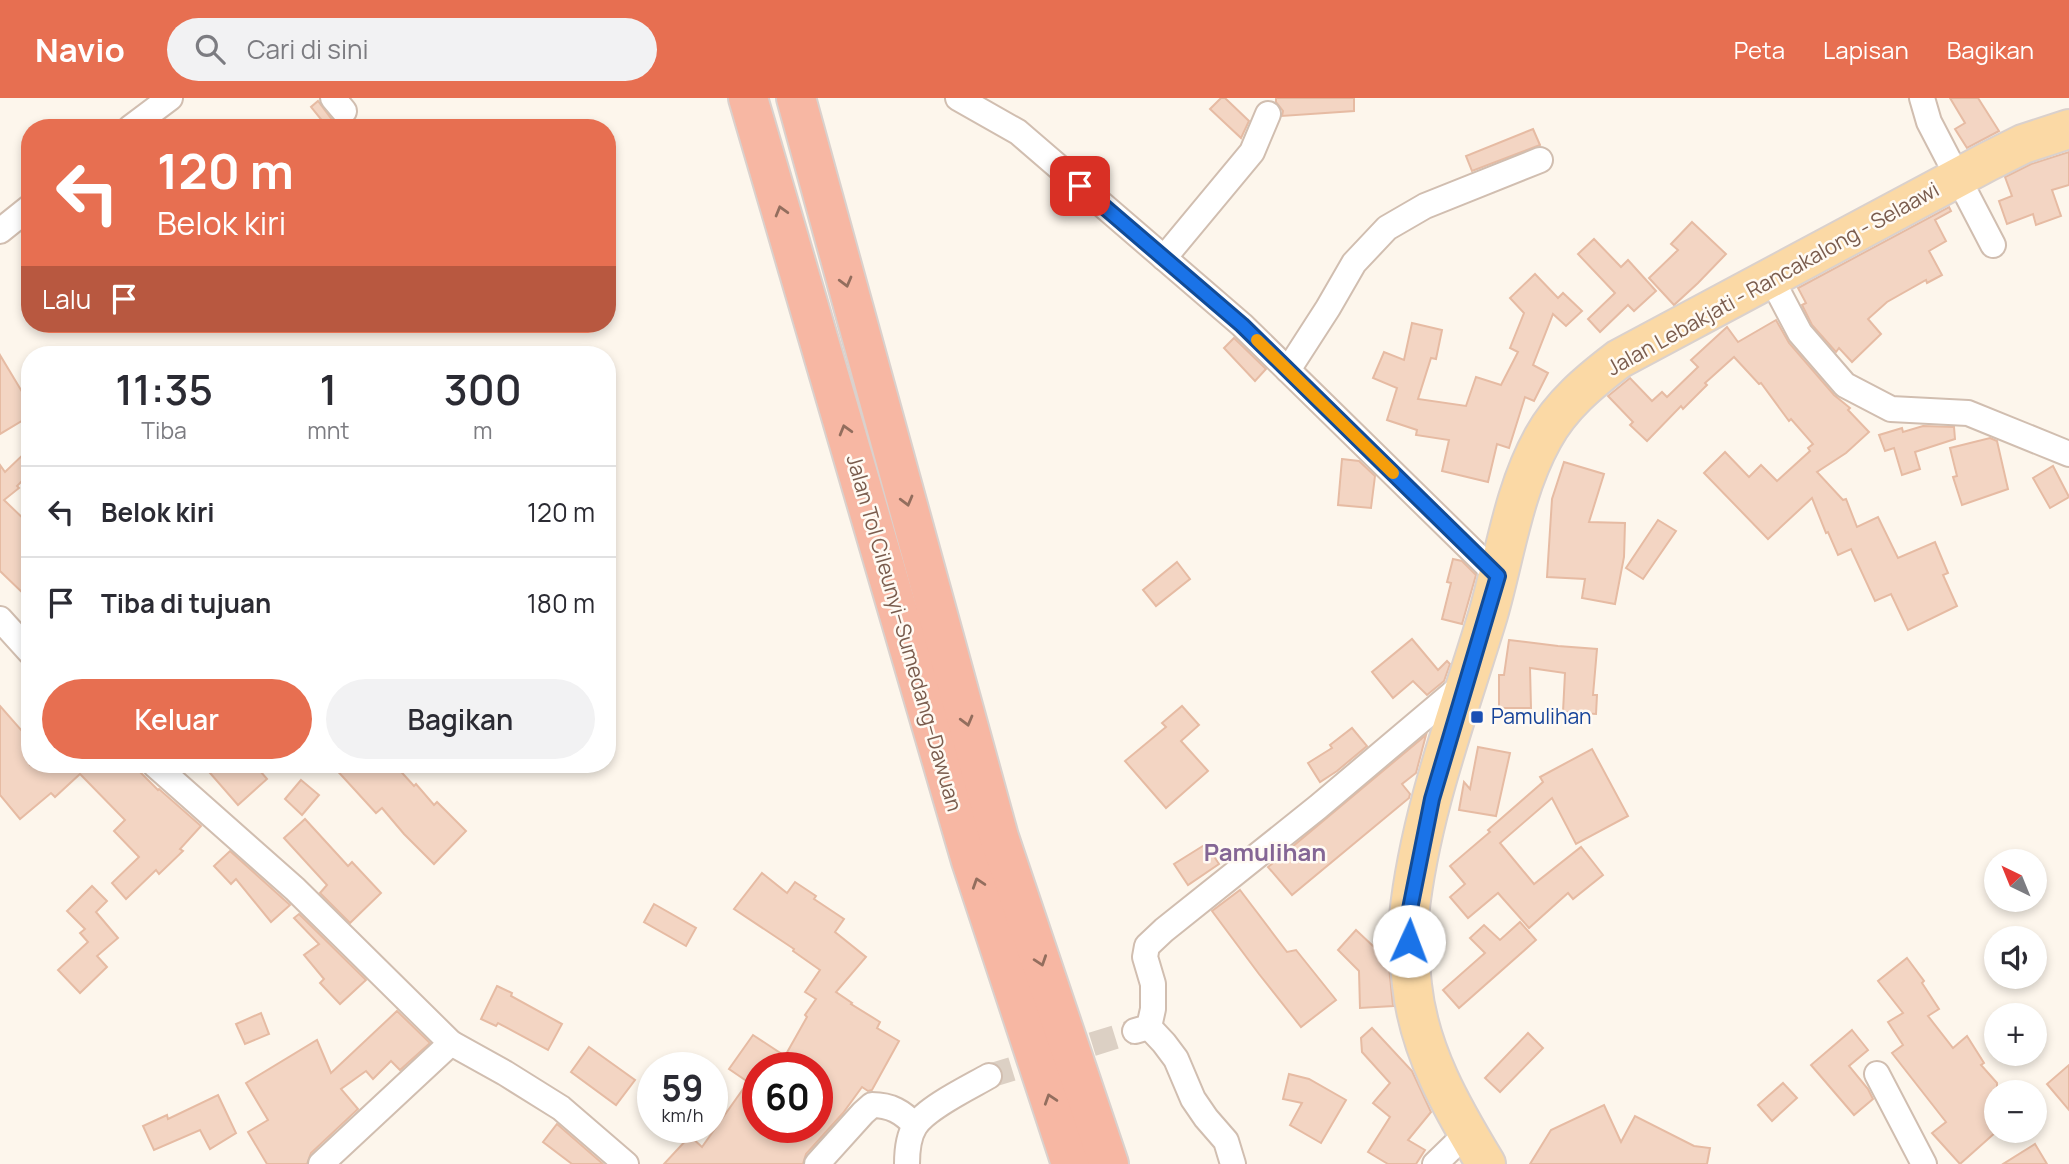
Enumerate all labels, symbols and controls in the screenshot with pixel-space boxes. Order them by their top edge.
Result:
search box [167,18,657,81]
text: Navio [35,27,125,72]
icon: search [191,30,229,68]
text: Cari di sini [247,31,369,67]
text: Peta [1734,33,1785,66]
text: Lapisan [1823,33,1909,66]
text: Bagikan [1947,33,2034,66]
text: 120 m [157,137,294,204]
icon: left [42,147,133,238]
pin [1050,156,1110,216]
icon: arrive [1061,167,1099,205]
street label: Jalan Lebakjati - Rancakalong - Selaawi [1601,175,1944,381]
text: Belok kiri [157,201,286,245]
one-way arrow [775,206,790,218]
one-way arrow [838,276,852,288]
icon: arrive [105,280,143,318]
text: Lalu [42,281,91,317]
text: 11:35 [115,360,213,418]
text: 1 [320,360,337,418]
text: 300 [444,360,522,418]
text: Tiba [141,414,187,446]
text: mnt [307,414,350,446]
text: m [473,414,493,446]
one-way arrow [839,424,853,436]
street label: Jalan Tol Cileunyi–Sumedang–Dawuan [841,451,969,814]
icon: left [42,493,80,531]
text: Belok kiri [101,494,215,530]
text: 120 m [527,494,595,530]
one-way arrow [898,495,913,507]
icon: arrive [42,584,80,622]
text: Tiba di tujuan [101,585,271,621]
text: 180 m [527,585,595,621]
button: Keluar [42,679,312,759]
button: Bagikan [326,679,595,759]
place label: Pamulihan [1491,702,1592,730]
marker: Pamulihan [1469,709,1485,725]
one-way arrow [959,714,973,726]
district label: Pamulihan [1204,835,1326,868]
north arrow [1984,849,2048,912]
map controls [1984,849,2047,1143]
one-way arrow [972,878,986,890]
position arrow [1372,904,1446,978]
button: sound [1984,926,2047,989]
one-way arrow [1033,955,1047,967]
button: + [1984,1003,2047,1066]
speed limit sign: 60 [742,1052,833,1143]
text: 59 [661,1064,704,1112]
button: − [1984,1080,2047,1143]
one-way arrow [1043,1094,1058,1106]
text: km/h [662,1103,703,1127]

